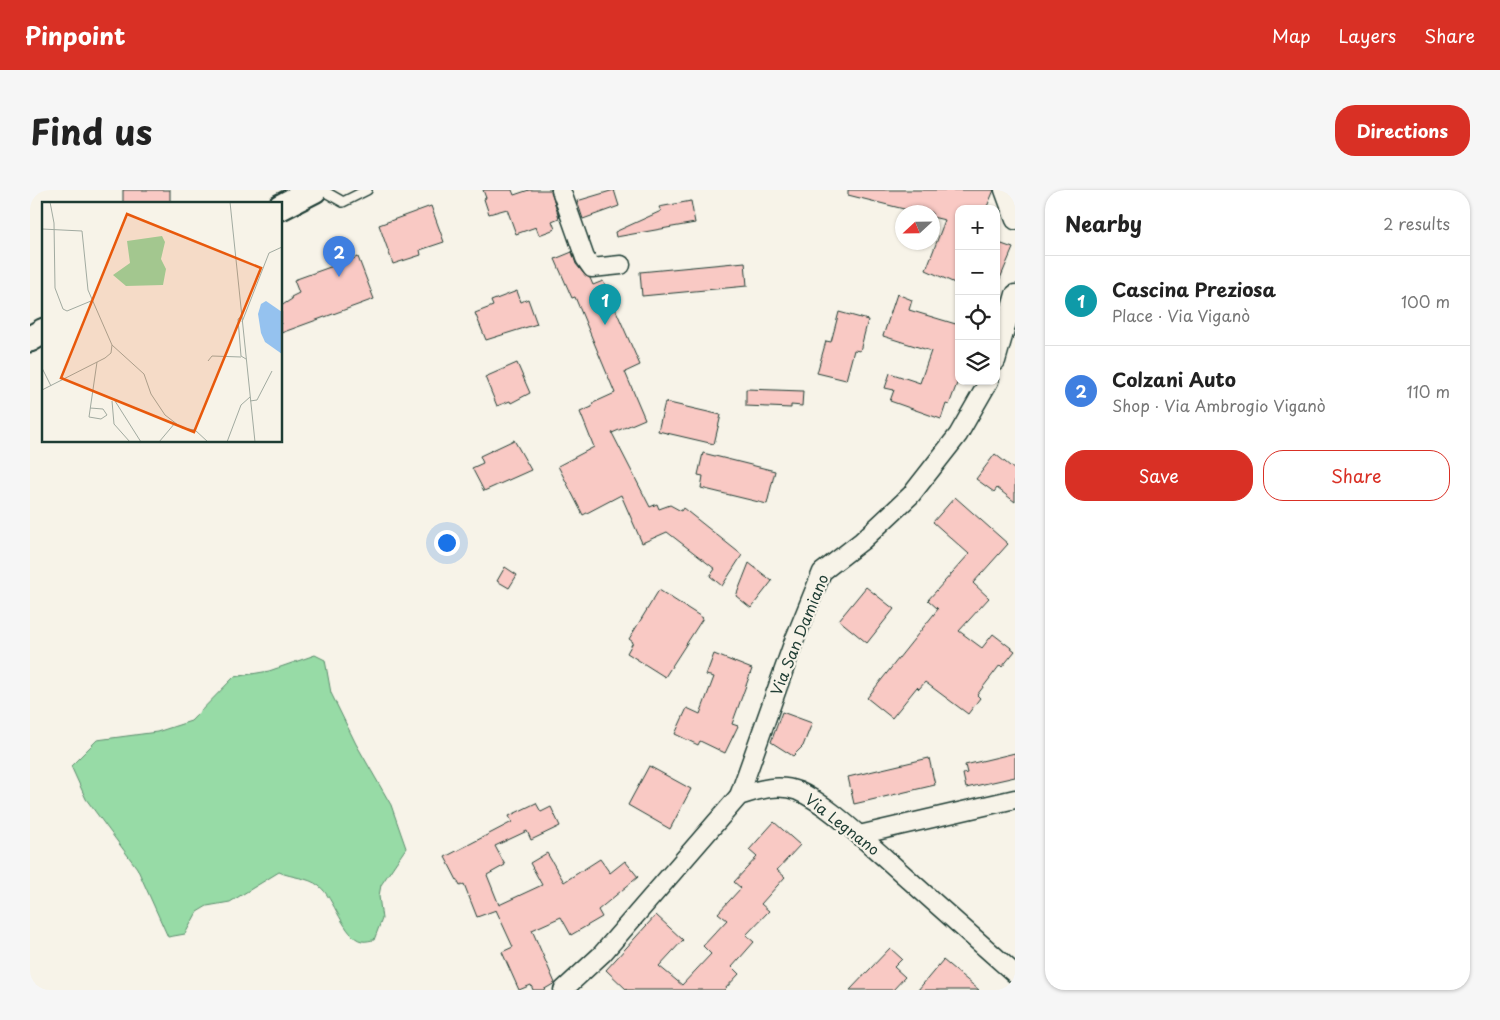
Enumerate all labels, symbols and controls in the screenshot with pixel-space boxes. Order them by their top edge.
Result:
text: Pinpoint [25,17,126,53]
text: Map [1272,22,1311,49]
text: Layers [1339,22,1396,49]
text: Share [1424,22,1475,49]
text: Find us [30,104,152,157]
button: Directions [1335,105,1470,156]
inset map [42,202,282,442]
north arrow [895,205,940,250]
map controls [955,205,1000,385]
button: + [955,205,1000,250]
text: Nearby [1065,207,1142,239]
text: 2 results [1383,211,1450,235]
pin: 2 [323,236,355,277]
button: − [955,250,1000,295]
text: Cascina Preziosa [1112,275,1276,303]
pin: 1 [589,284,621,325]
text: 1 [1077,289,1085,313]
text: 100 m [1401,289,1450,313]
button: locate [955,295,1000,340]
text: Place · Via Viganò [1112,303,1250,327]
button: layers [955,340,1000,385]
text: Colzani Auto [1112,365,1236,393]
text: 2 [1075,379,1087,403]
text: 110 m [1407,379,1450,403]
text: Shop · Via Ambrogio Viganò [1112,393,1326,417]
button: Save [1065,450,1253,501]
button: Share [1263,450,1450,501]
your location [434,530,460,556]
street label: Via San Damiano [764,570,833,699]
street label: Via Legnano [801,787,885,860]

